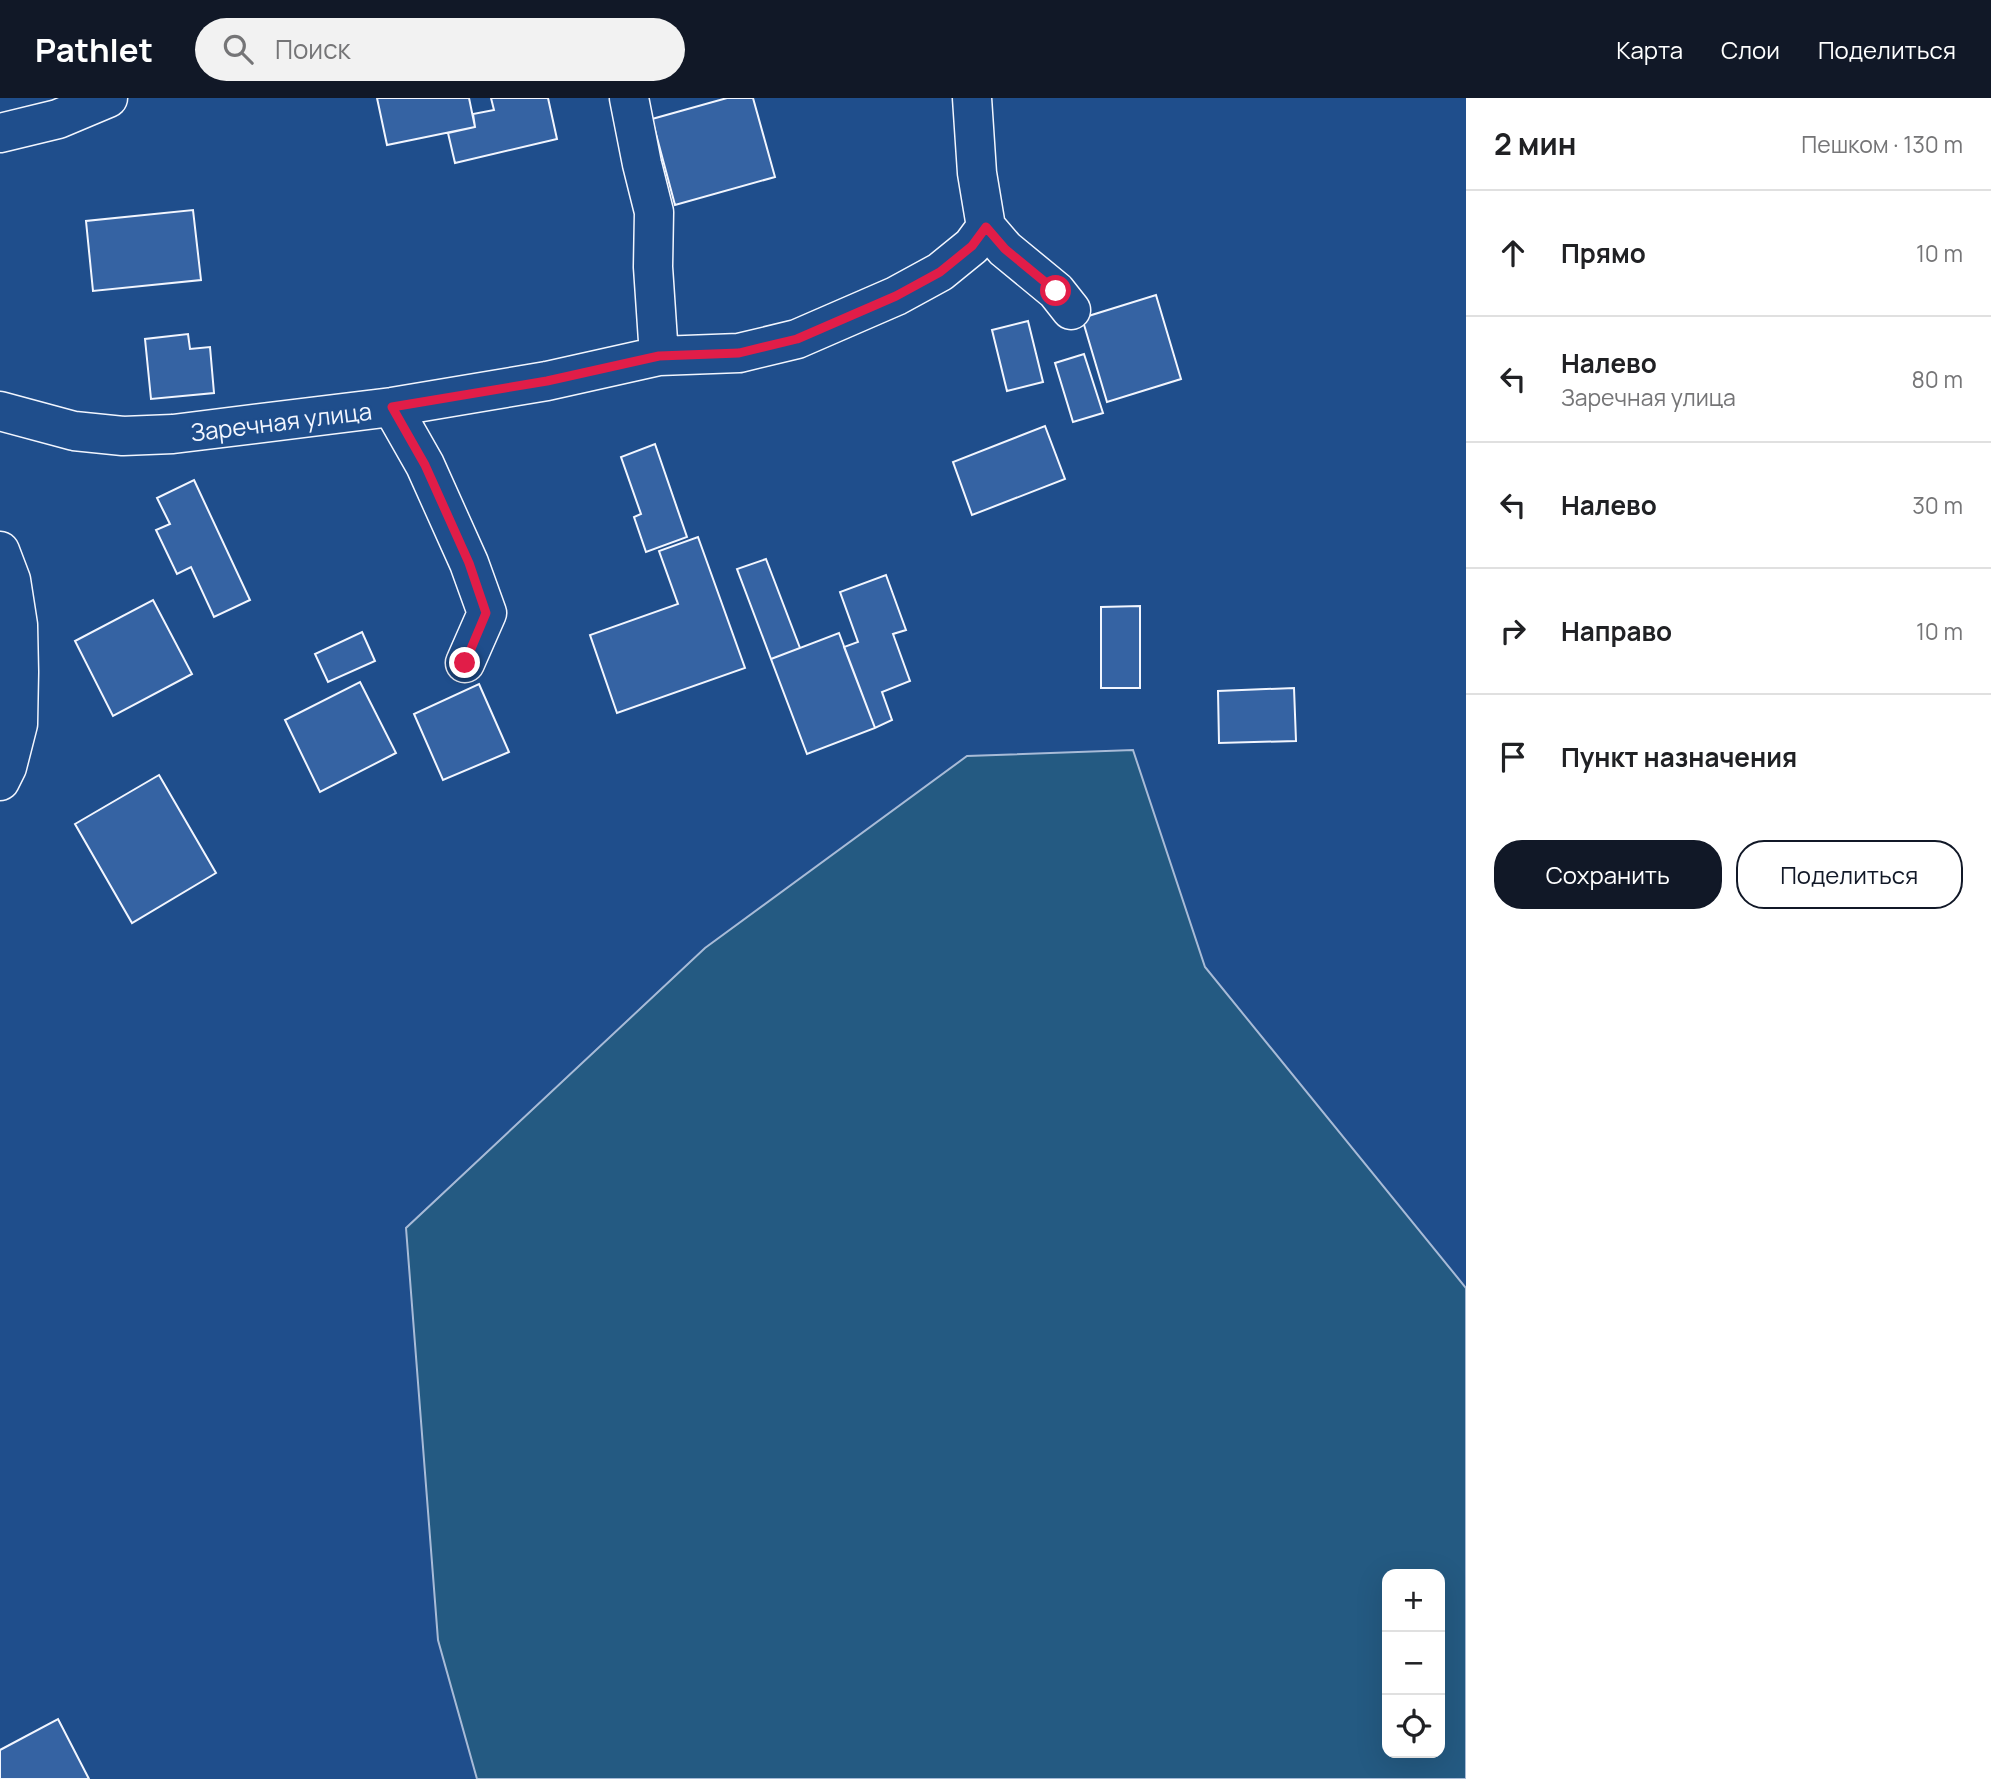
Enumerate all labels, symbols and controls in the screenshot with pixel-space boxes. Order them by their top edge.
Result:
search box [195,18,685,81]
text: Pathlet [35,27,153,72]
icon: search [219,30,257,68]
text: Поиск [275,31,350,67]
text: Карта [1616,33,1683,66]
text: Слои [1721,33,1780,66]
text: Поделиться [1818,33,1956,66]
text: 2 мин [1494,123,1577,164]
text: Пешком · 130 m [1801,128,1963,160]
icon: ahead [1494,234,1532,272]
text: Прямо [1561,235,1646,271]
text: 10 m [1916,237,1963,269]
route start [1040,275,1071,306]
text: Налево [1561,345,1657,381]
icon: left [1494,360,1532,398]
text: 80 m [1912,363,1963,395]
text: Заречная улица [1561,381,1736,413]
street label: Заречная улица [189,394,373,448]
icon: left [1494,486,1532,524]
text: Налево [1561,487,1657,523]
text: 30 m [1912,489,1963,521]
icon: right [1494,612,1532,650]
text: Направо [1561,613,1672,649]
text: 10 m [1916,615,1963,647]
route end [449,647,480,678]
icon: arrive [1494,738,1532,776]
text: Пункт назначения [1561,739,1797,775]
button: Сохранить [1494,840,1722,909]
button: Поделиться [1736,840,1963,909]
map controls [1382,1569,1445,1758]
button: + [1382,1569,1445,1632]
button: − [1382,1632,1445,1695]
button: locate [1382,1695,1445,1758]

